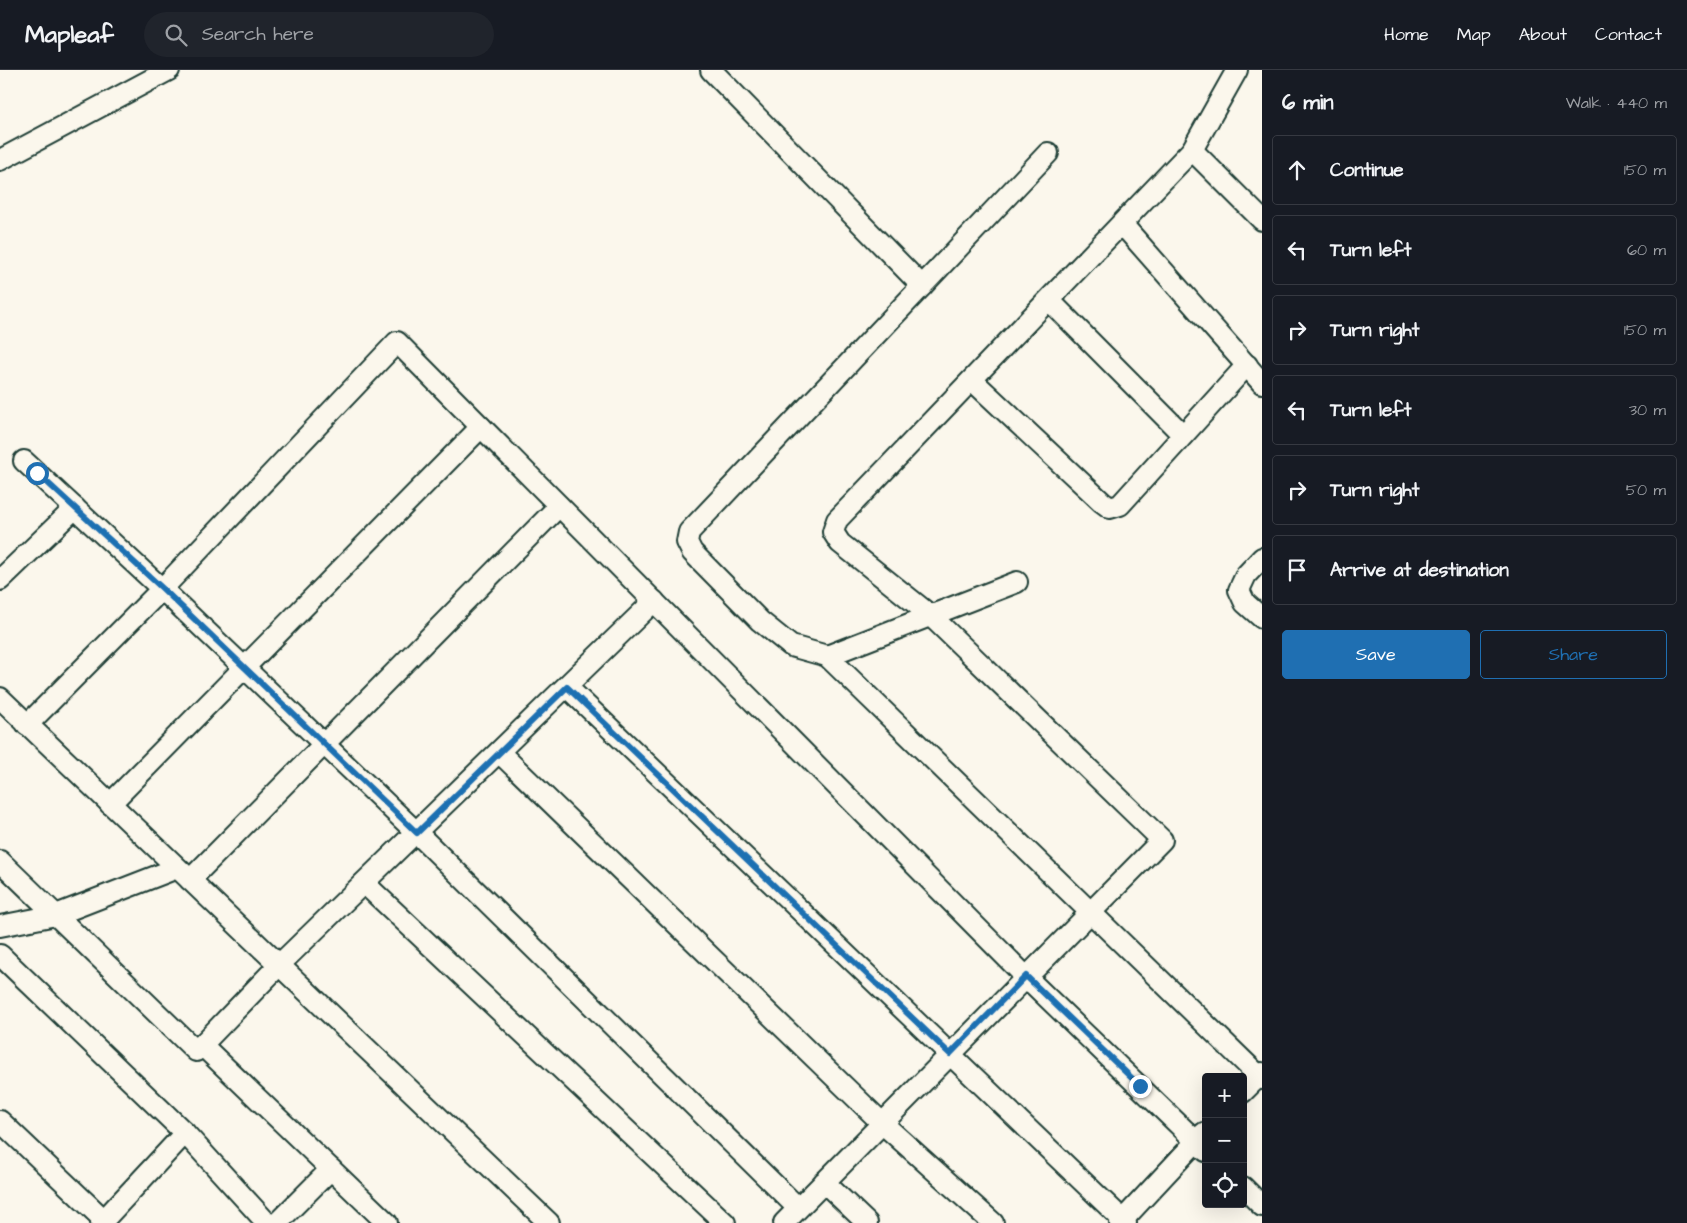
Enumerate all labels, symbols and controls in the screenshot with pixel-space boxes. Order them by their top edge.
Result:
search box [144,12,494,57]
text: Mapleaf [25,18,114,52]
icon: search [162,21,190,49]
text: Search here [202,21,314,48]
text: Home [1384,22,1429,47]
text: Map [1457,22,1491,47]
text: About [1519,22,1567,47]
text: Contact [1595,22,1662,47]
text: 6 min [1282,88,1334,117]
text: Walk · 440 m [1566,92,1667,114]
icon: ahead [1283,156,1311,184]
text: Continue [1330,157,1404,184]
text: 150 m [1624,159,1666,181]
icon: left [1283,236,1311,264]
text: Turn left [1330,237,1411,264]
text: 60 m [1627,239,1666,261]
icon: right [1283,316,1311,344]
text: Turn right [1330,317,1419,344]
text: 150 m [1624,319,1666,341]
icon: left [1283,396,1311,424]
text: Turn left [1330,397,1411,424]
text: 30 m [1629,399,1666,421]
route start [26,462,49,485]
icon: right [1283,476,1311,504]
text: Turn right [1330,477,1419,504]
text: 50 m [1626,479,1666,501]
icon: arrive [1283,556,1311,584]
text: Arrive at destination [1330,557,1509,584]
button: Save [1282,630,1470,679]
button: Share [1480,630,1667,679]
map controls [1202,1073,1247,1208]
button: + [1202,1073,1247,1118]
route end [1129,1075,1152,1098]
button: − [1202,1118,1247,1163]
button: locate [1202,1163,1247,1208]

